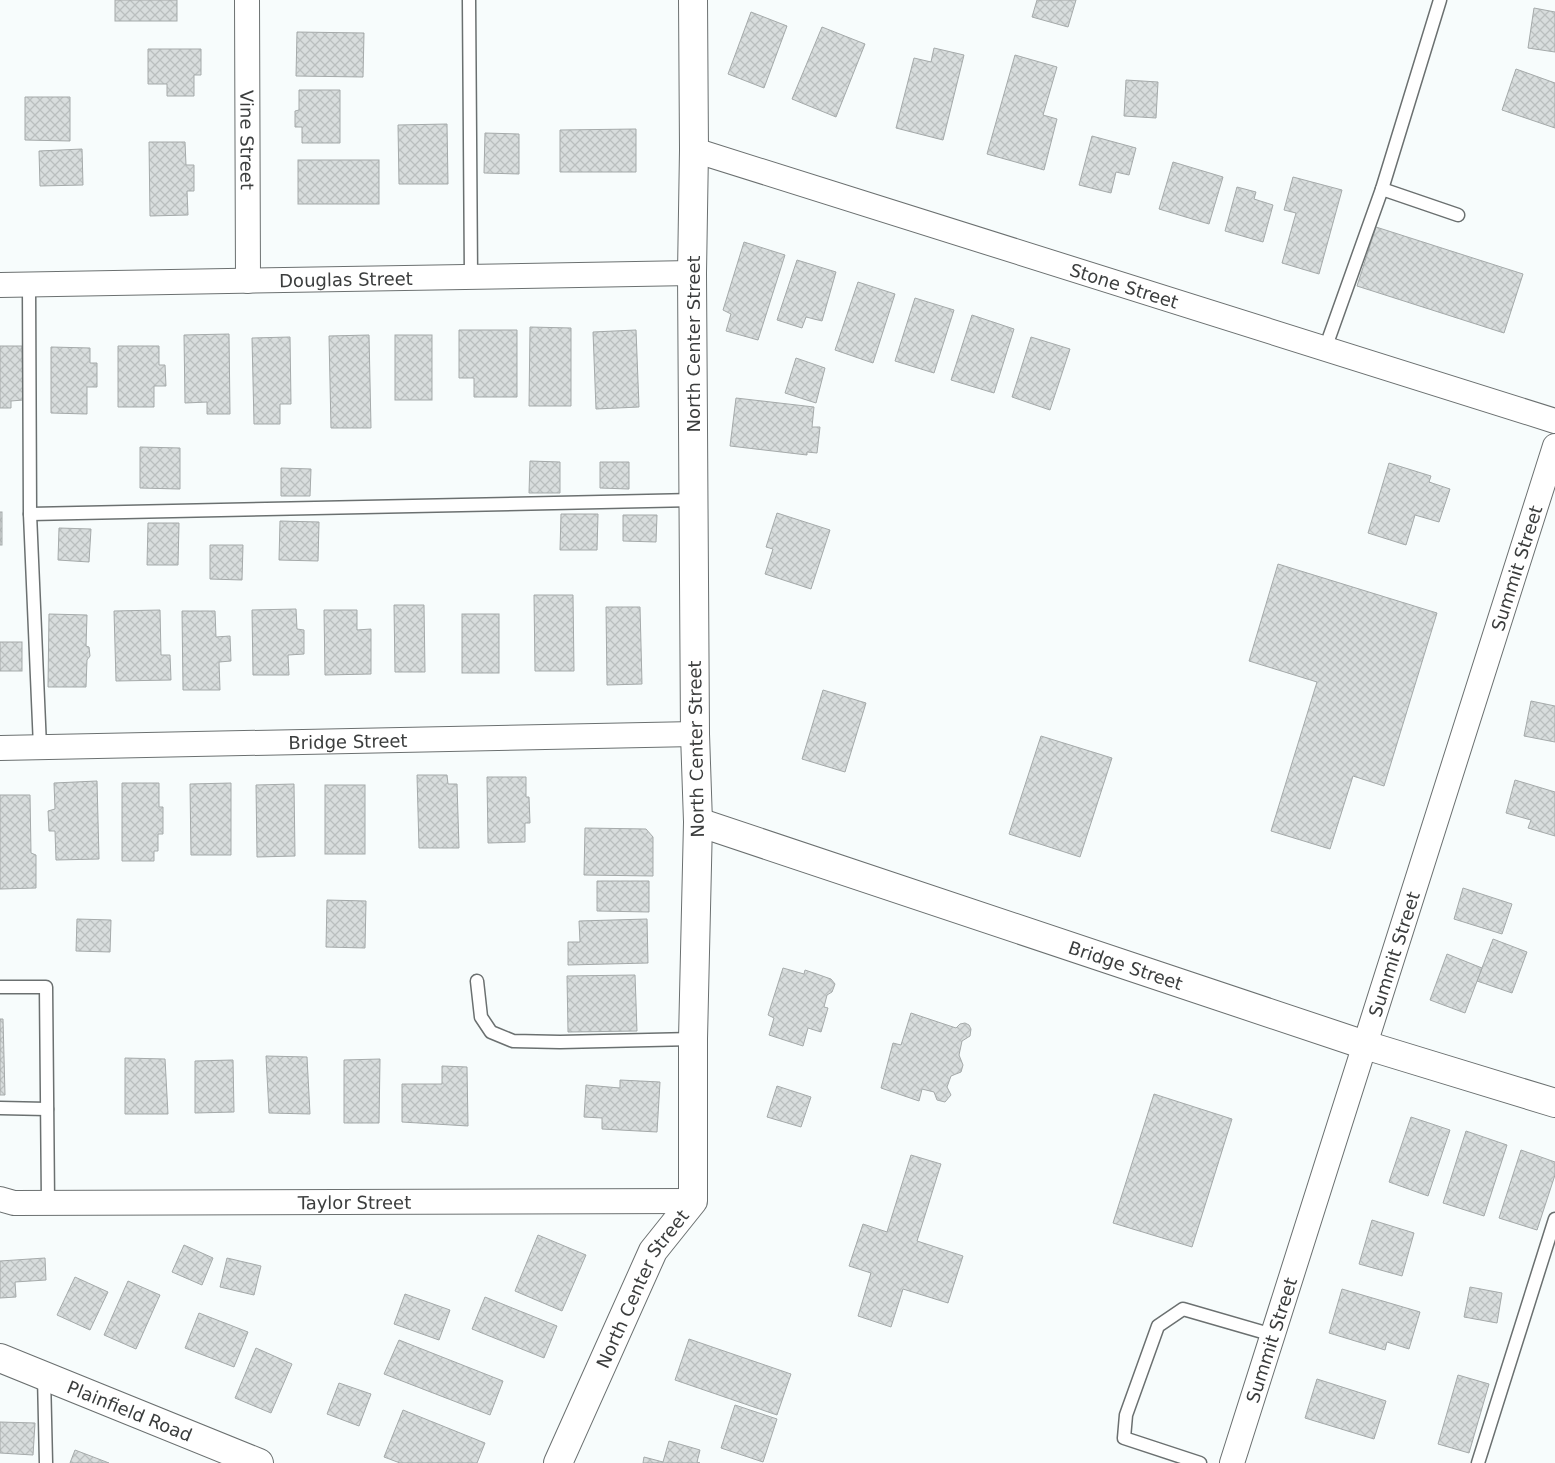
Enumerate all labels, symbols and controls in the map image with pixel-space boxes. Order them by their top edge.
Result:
street label: Vine Street [237,90,258,190]
street label: North Center Street [683,255,704,433]
street label: Stone Street [1067,259,1181,312]
street label: Douglas Street [279,267,413,291]
street label: Summit Street [1486,503,1546,633]
street label: North Center Street [684,660,708,838]
street label: Bridge Street [288,729,408,753]
street label: Summit Street [1364,889,1423,1019]
street label: Bridge Street [1066,936,1186,994]
street label: Taylor Street [297,1191,411,1213]
street label: North Center Street [592,1205,693,1371]
street label: Summit Street [1241,1275,1301,1405]
street label: Plainfield Road [64,1376,195,1445]

